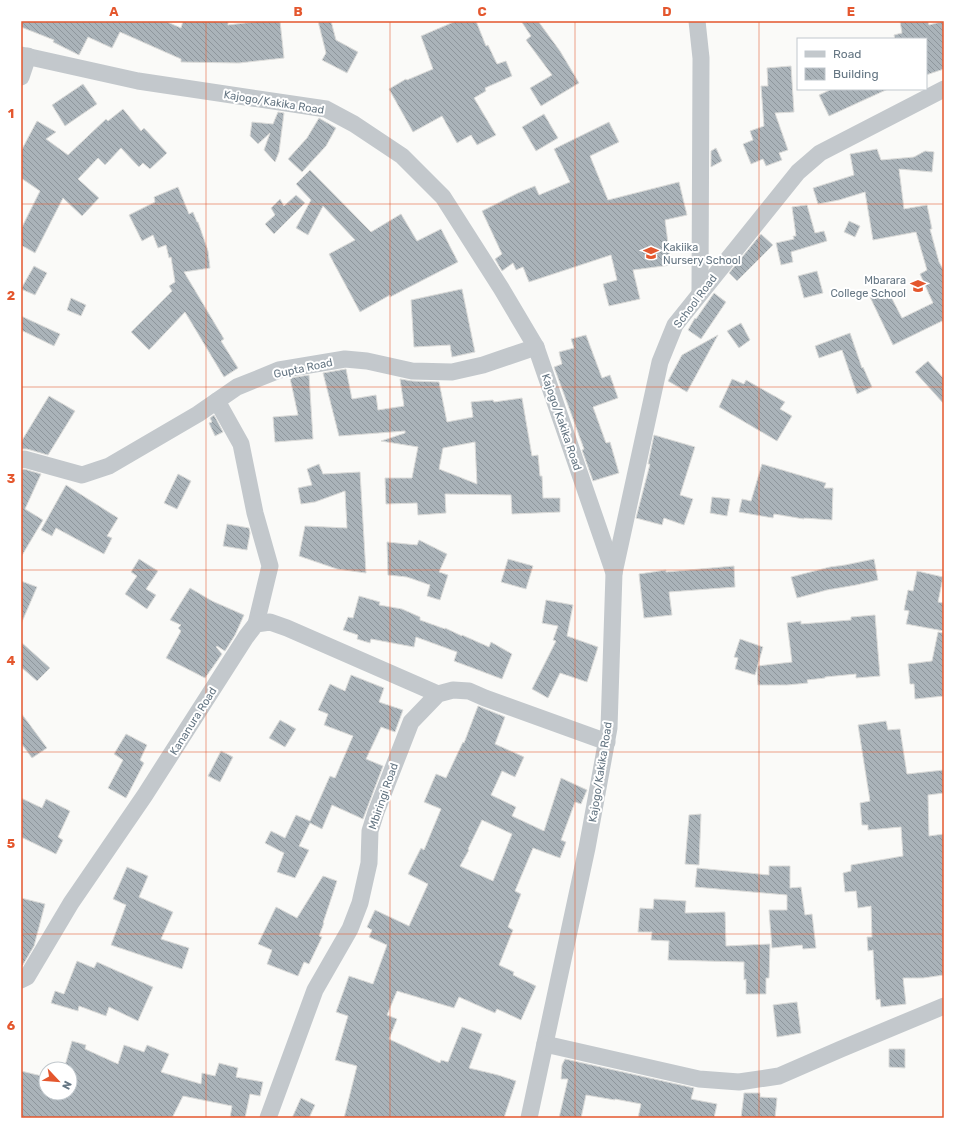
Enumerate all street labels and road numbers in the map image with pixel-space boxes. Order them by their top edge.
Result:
street label: Kajogo/Kakika Road [223,88,325,117]
street label: School Road [671,272,720,331]
street label: Gupta Road [273,356,334,381]
street label: Kajogo/Kakika Road [539,372,584,472]
street label: Kananura Road [167,685,219,758]
street label: Kajogo/Kakika Road [586,721,615,823]
street label: Mbiringi Road [366,761,401,831]

